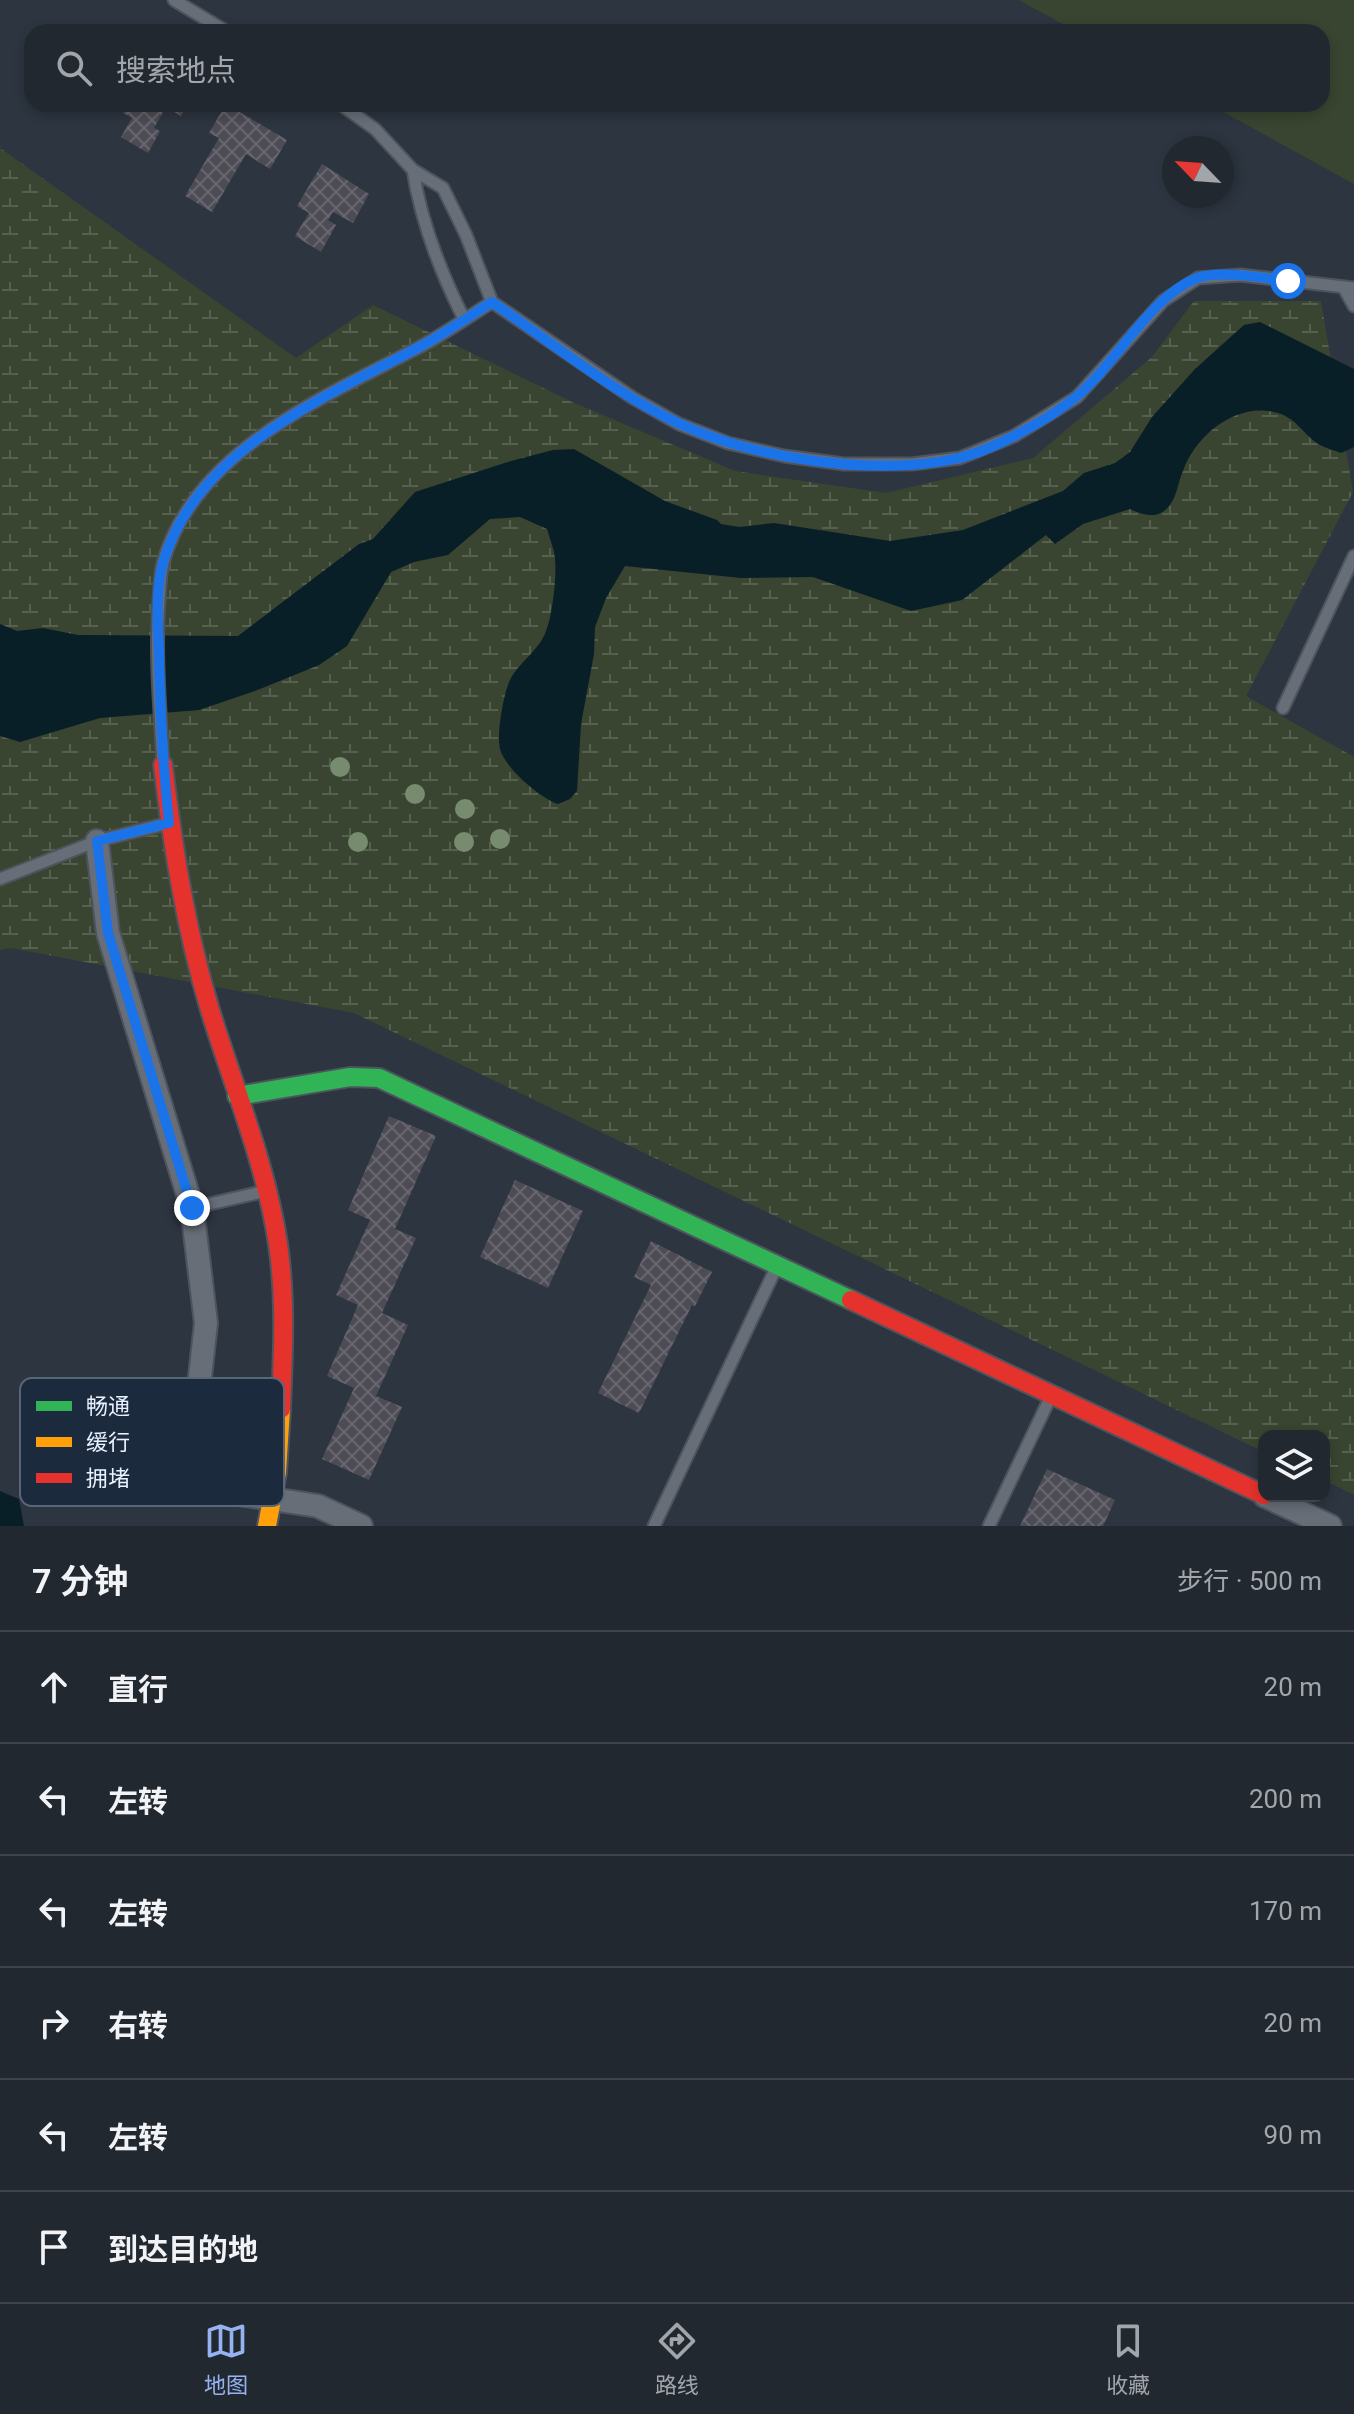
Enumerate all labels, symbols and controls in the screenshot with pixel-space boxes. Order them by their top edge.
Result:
search box [24,24,1330,112]
icon: search [52,46,96,90]
text: 搜索地点 [116,53,236,88]
north arrow [1162,136,1234,208]
route start [1270,263,1306,299]
route end [174,1190,210,1226]
legend [20,1378,284,1506]
text: 畅通 [86,1394,130,1419]
text: 缓行 [86,1430,130,1455]
map controls [1258,1430,1330,1502]
button: layers [1258,1430,1330,1502]
text: 拥堵 [86,1466,130,1491]
text: 7 分钟 [32,1561,128,1601]
text: 步行 · 500 m [1177,1566,1322,1596]
icon: ahead [32,1665,76,1709]
text: 直行 [108,1672,168,1707]
text: 20 m [1264,1672,1322,1702]
icon: left [32,1777,76,1821]
text: 左转 [108,1784,168,1819]
text: 200 m [1249,1784,1322,1814]
icon: left [32,1889,76,1933]
text: 左转 [108,1896,168,1931]
text: 170 m [1249,1896,1322,1926]
icon: right [32,2001,76,2045]
text: 右转 [108,2008,168,2043]
text: 20 m [1264,2008,1322,2038]
icon: left [32,2113,76,2157]
text: 左转 [108,2120,168,2155]
text: 90 m [1264,2120,1322,2150]
icon: arrive [32,2225,76,2269]
text: 到达目的地 [108,2232,258,2267]
tab: 地图 [204,2319,248,2399]
tab: 路线 [655,2319,699,2399]
tab: 收藏 [1106,2319,1150,2399]

